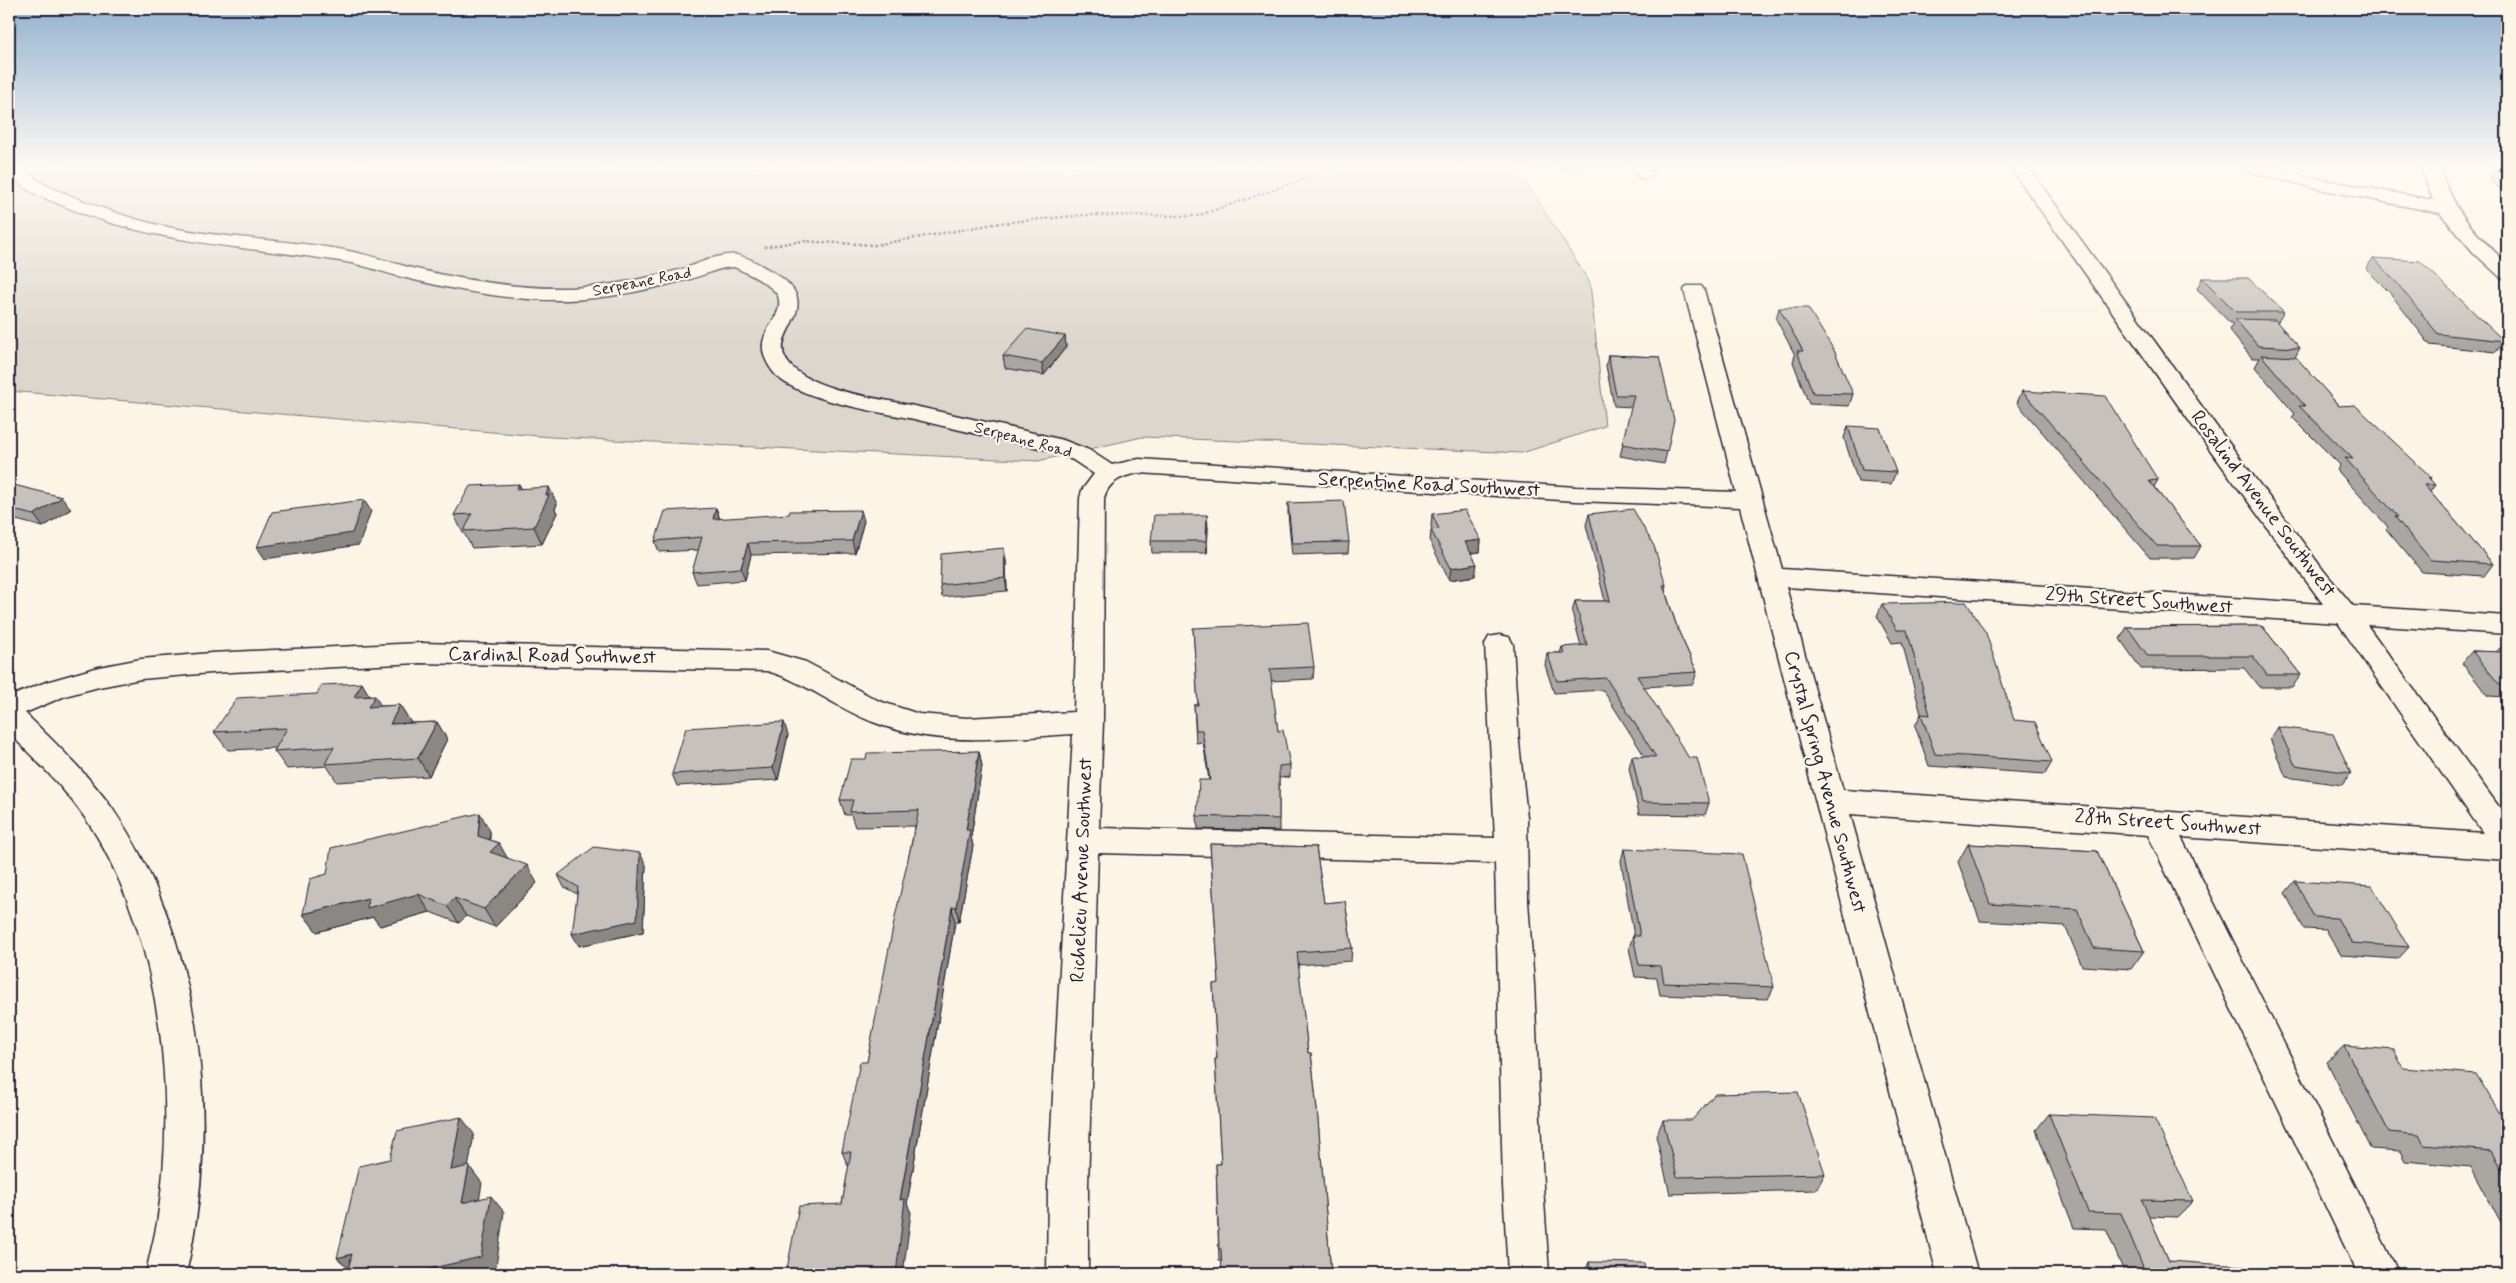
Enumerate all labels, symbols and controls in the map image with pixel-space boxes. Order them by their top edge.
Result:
street label: Serpeane Road [591,262,693,302]
street label: Rosalind Avenue Southwest [2184,405,2342,603]
street label: Serpeane Road [972,417,1074,463]
street label: Serpentine Road Southwest [1317,466,1541,504]
street label: 29th Street Southwest [2044,581,2234,621]
street label: Cardinal Road Southwest [448,641,656,671]
street label: Crystal Spring Avenue Southwest [1776,648,1873,917]
street label: Richelieu Avenue Southwest [1065,757,1099,983]
street label: 28th Street Southwest [2074,803,2262,843]

